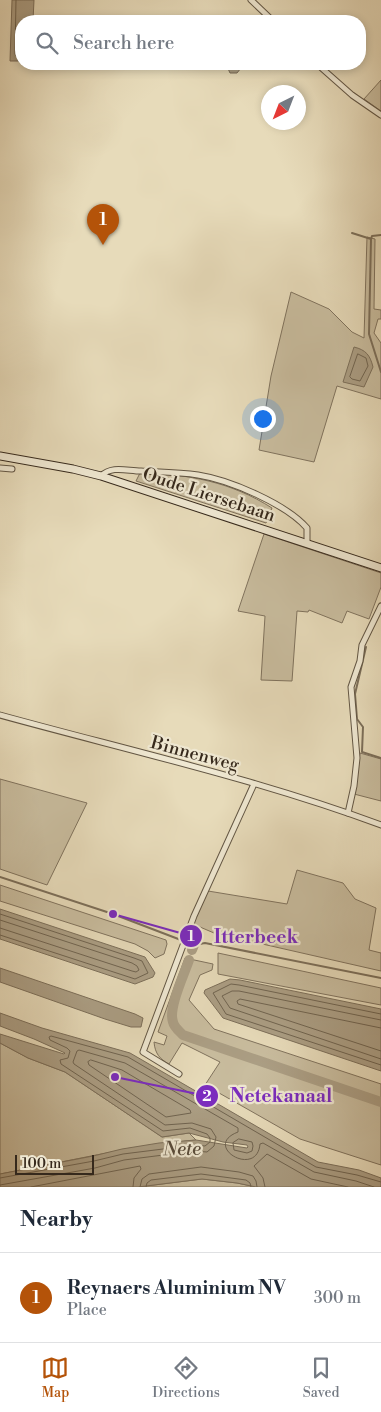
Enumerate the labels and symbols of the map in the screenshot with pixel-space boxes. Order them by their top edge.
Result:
north arrow [261,85,306,130]
pin: 1 [87,204,119,245]
your location [250,406,276,432]
street label: Oude Liersebaan [140,463,279,527]
street label: Binnenweg [147,731,242,777]
callout: Itterbeek [179,919,308,953]
text: Itterbeek [214,925,298,949]
text: 1 [187,927,195,946]
callout: Netekanaal [195,1079,342,1113]
text: Netekanaal [230,1084,332,1108]
text: 2 [202,1087,212,1106]
water label: Nete [162,1137,201,1161]
scale bar [15,1152,94,1175]

